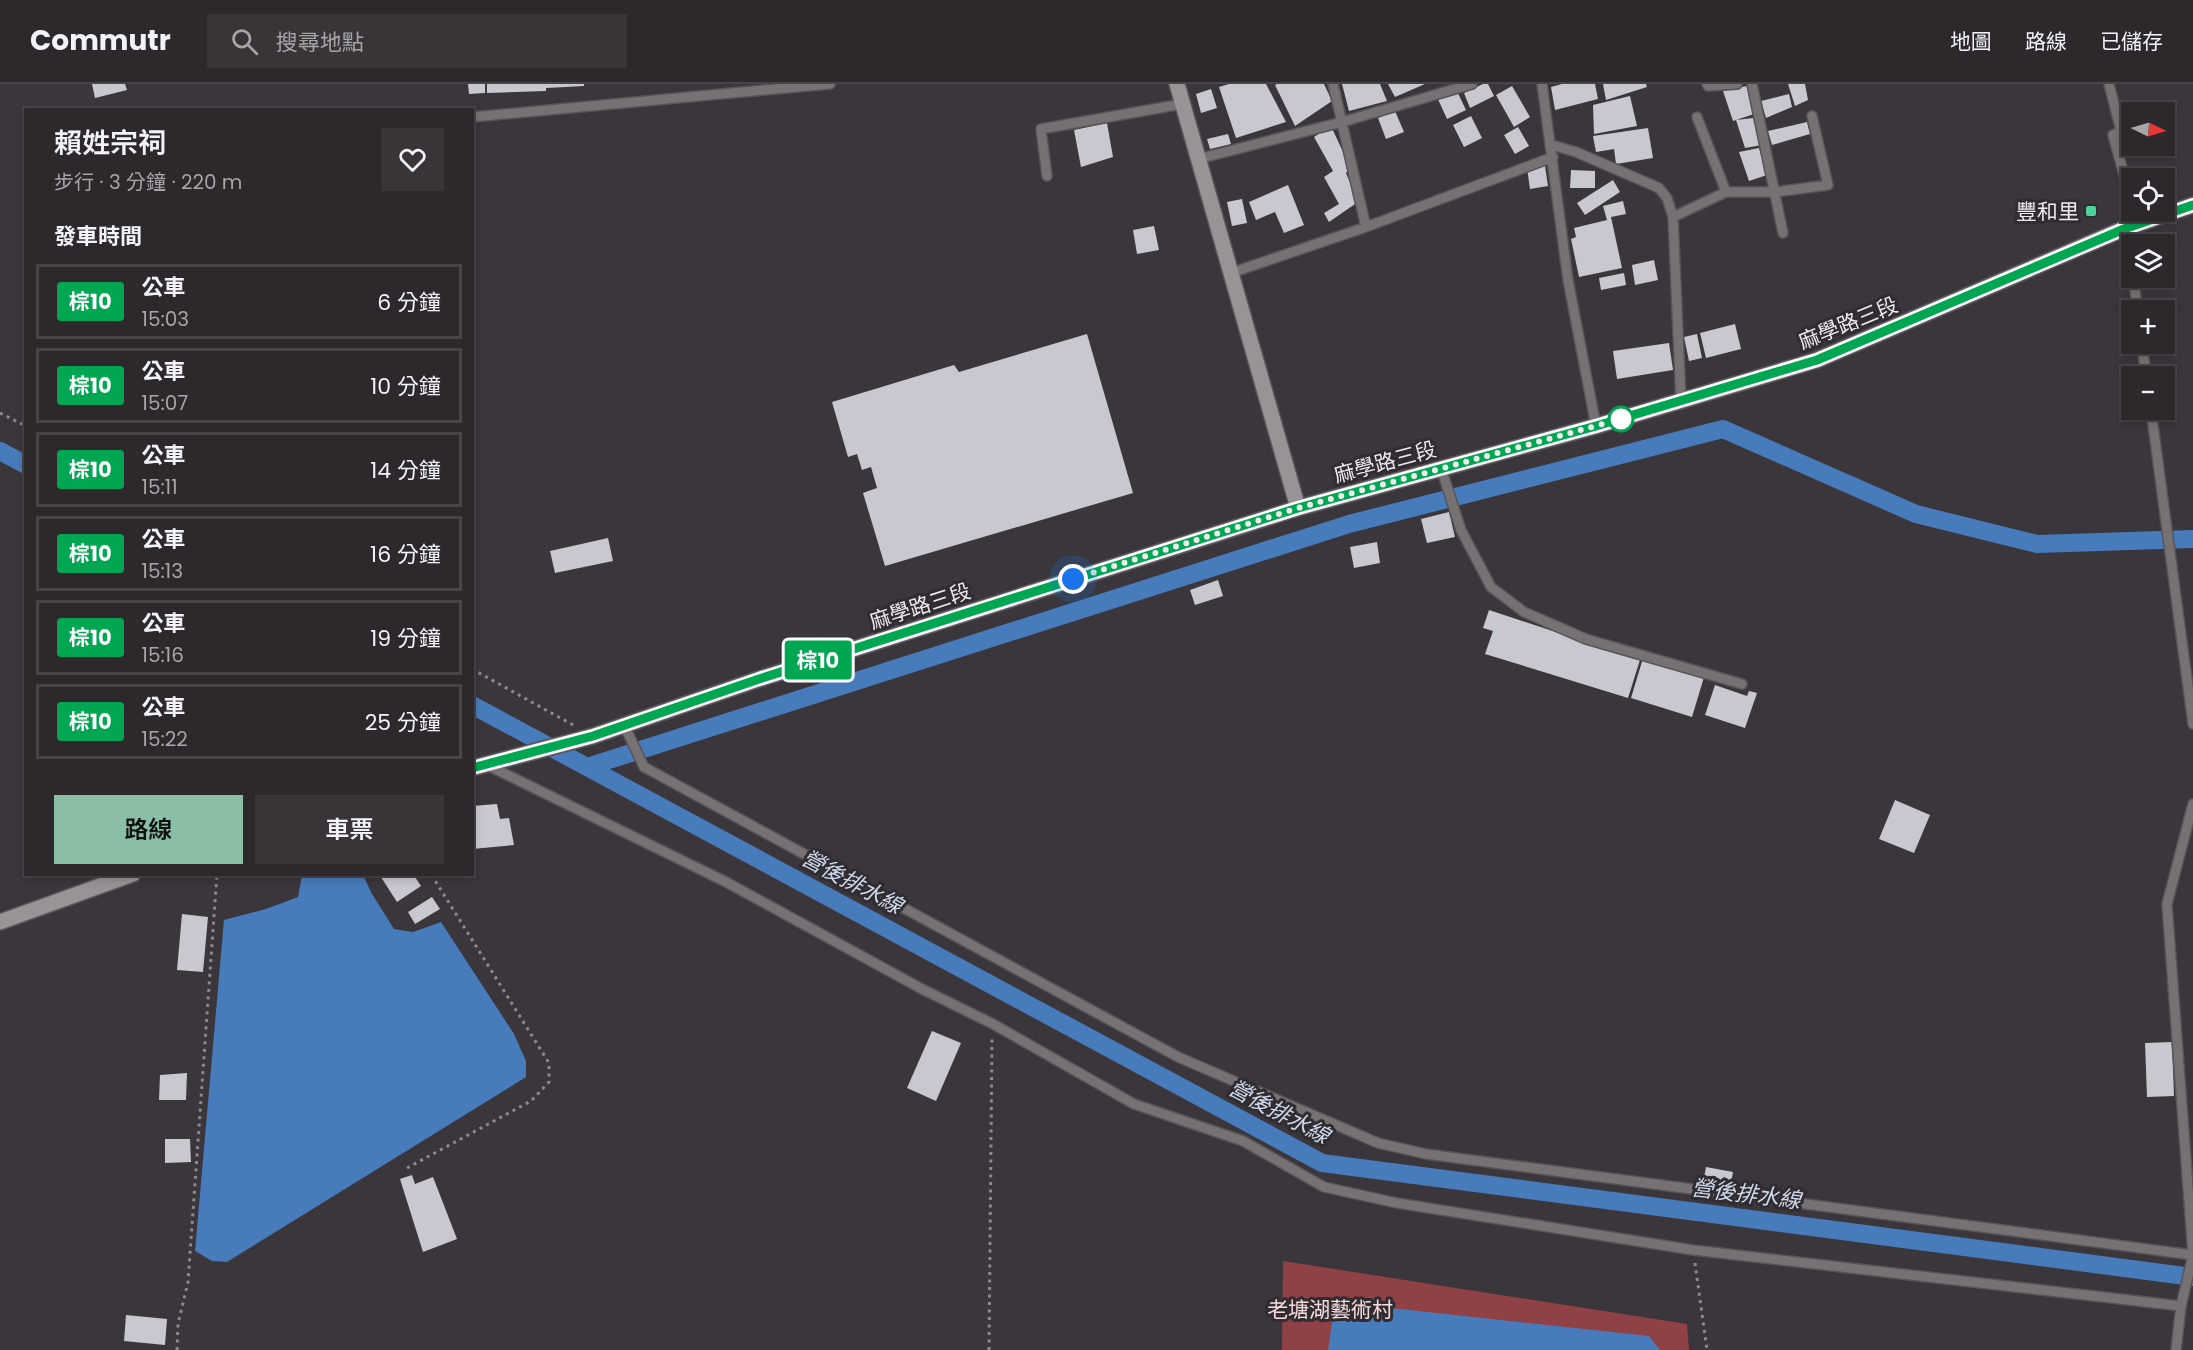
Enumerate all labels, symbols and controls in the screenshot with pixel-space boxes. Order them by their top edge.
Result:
search box [207,14,627,68]
text: Commutr [30,21,171,60]
icon: search [228,25,261,58]
text: 搜尋地點 [276,27,364,58]
text: 地圖 [1950,27,1992,56]
text: 路線 [2025,27,2067,56]
text: 已儲存 [2100,27,2163,56]
north arrow [2121,102,2175,156]
map controls [2121,102,2175,420]
text: 賴姓宗祠 [54,124,166,163]
button: heart [381,128,444,191]
text: 步行 · 3 分鐘 · 220 m [54,168,242,196]
button: locate [2121,168,2175,222]
place label: 豐和里 [2016,197,2079,226]
marker: 豐和里 [2084,204,2098,218]
text: 發車時間 [54,221,142,252]
button: layers [2121,234,2175,288]
text: 公車 [142,272,186,303]
text: 棕10 [69,287,112,316]
text: 6 分鐘 [377,287,441,318]
street label: 麻學路三段 [1794,290,1902,356]
button: + [2121,300,2175,354]
text: 15:03 [142,305,189,333]
text: 公車 [142,356,186,387]
button: − [2121,366,2175,420]
text: 棕10 [69,371,112,400]
text: 10 分鐘 [370,371,441,402]
text: 15:07 [142,389,188,417]
unlabelled marker [1608,406,1634,432]
street label: 麻學路三段 [1331,434,1439,490]
text: 公車 [142,440,186,471]
text: 棕10 [69,455,112,484]
text: 14 分鐘 [370,455,441,486]
text: 15:11 [142,473,178,501]
text: 公車 [142,524,186,555]
text: 棕10 [69,539,112,568]
text: 16 分鐘 [370,539,441,570]
text: 15:13 [142,557,183,585]
your location [1058,564,1088,594]
street label: 麻學路三段 [866,576,974,636]
text: 公車 [142,608,186,639]
text: 棕10 [69,623,112,652]
text: 19 分鐘 [370,623,441,654]
line badge: 棕10 [784,640,852,680]
text: 15:16 [142,641,184,669]
text: 棕10 [797,646,839,675]
text: 公車 [142,692,186,723]
text: 棕10 [69,707,112,736]
text: 25 分鐘 [365,707,441,738]
text: 15:22 [142,725,188,753]
button: 路線 [54,795,243,864]
button: 車票 [255,795,444,864]
water label: 營後排水線 [796,842,910,923]
water label: 營後排水線 [1223,1072,1337,1153]
water label: 營後排水線 [1690,1172,1805,1216]
park label: 老塘湖藝術村 [1267,1295,1393,1324]

